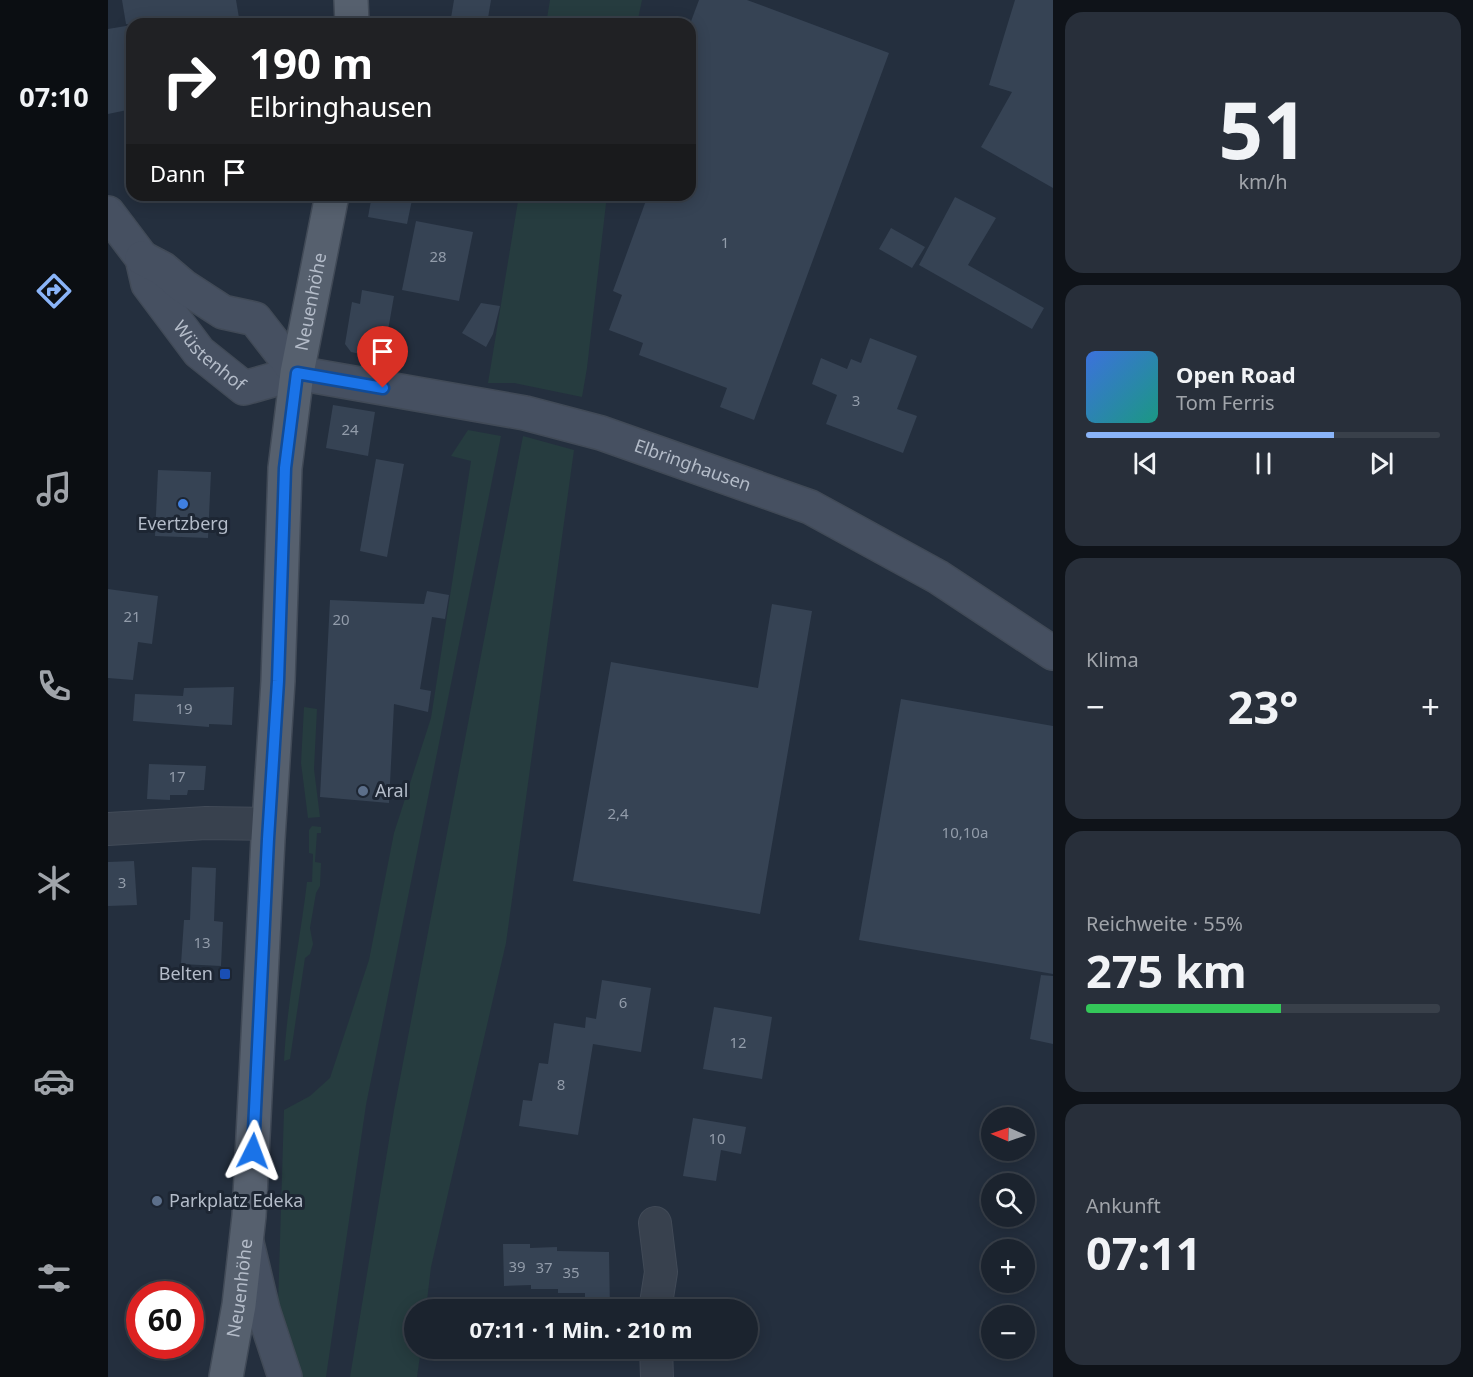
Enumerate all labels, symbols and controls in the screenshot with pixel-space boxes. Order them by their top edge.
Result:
text: 190 m [249,34,373,91]
icon: right [150,42,228,120]
text: 51 [1218,76,1308,182]
text: 07:10 [19,78,89,115]
text: Elbringhausen [249,88,432,125]
icon: arrive [218,156,251,189]
text: Dann [150,158,206,188]
text: km/h [1238,168,1288,195]
house number: 1 [721,232,729,252]
house number: 28 [429,246,447,266]
street label: Neuenhöhe [289,250,331,353]
icon: directions [33,270,75,312]
street label: Wüstenhof [168,315,252,396]
pin [357,326,408,388]
icon: arrive [366,335,399,368]
text: Open Road [1176,359,1296,389]
text: Tom Ferris [1176,389,1275,416]
house number: 3 [852,390,860,410]
house number: 24 [341,419,359,439]
street label: Elbringhausen [631,433,755,496]
icon: previous [1129,447,1162,480]
icon: pause [1247,447,1280,480]
icon: next [1365,447,1398,480]
icon: music [33,468,75,510]
marker: Evertzberg [176,497,190,511]
place label: Evertzberg [137,511,229,535]
house number: 21 [123,606,141,626]
house number: 20 [332,609,350,629]
text: Klima [1086,646,1139,673]
icon: phone [33,665,75,707]
text: 23° [1228,676,1298,737]
text: − [1086,684,1105,729]
text: + [1421,684,1440,729]
house number: 19 [175,698,193,718]
house number: 17 [168,766,186,786]
place label: Aral [375,778,408,802]
marker: Aral [356,784,370,798]
house number: 2,4 [607,803,629,823]
house number: 10,10a [942,822,988,842]
icon: climate [33,862,75,904]
house number: 3 [118,872,126,892]
text: Reichweite · 55% [1086,910,1243,937]
house number: 13 [193,932,211,952]
text: 275 km [1086,940,1247,1001]
place label: Belten [159,961,213,985]
marker: Belten [218,967,232,981]
house number: 6 [619,992,627,1012]
house number: 12 [729,1032,747,1052]
icon: car [33,1060,75,1102]
house number: 8 [557,1074,565,1094]
north arrow [981,1107,1035,1161]
map controls [981,1107,1035,1359]
position arrow [221,1119,285,1183]
house number: 10 [708,1128,726,1148]
button: search [981,1173,1035,1227]
place label: Parkplatz Edeka [169,1188,303,1212]
text: Ankunft [1086,1192,1161,1219]
marker: Parkplatz Edeka [150,1194,164,1208]
text: 07:11 [1086,1222,1202,1283]
street label: Neuenhöhe [220,1237,257,1339]
button: + [981,1239,1035,1293]
house number: 39 [508,1256,526,1276]
icon: filters [33,1257,75,1299]
house number: 37 [535,1257,553,1277]
house number: 35 [562,1262,580,1282]
speed limit sign: 60 [126,1281,204,1359]
button: − [981,1305,1035,1359]
text: 07:11 · 1 Min. · 210 m [470,1314,692,1344]

